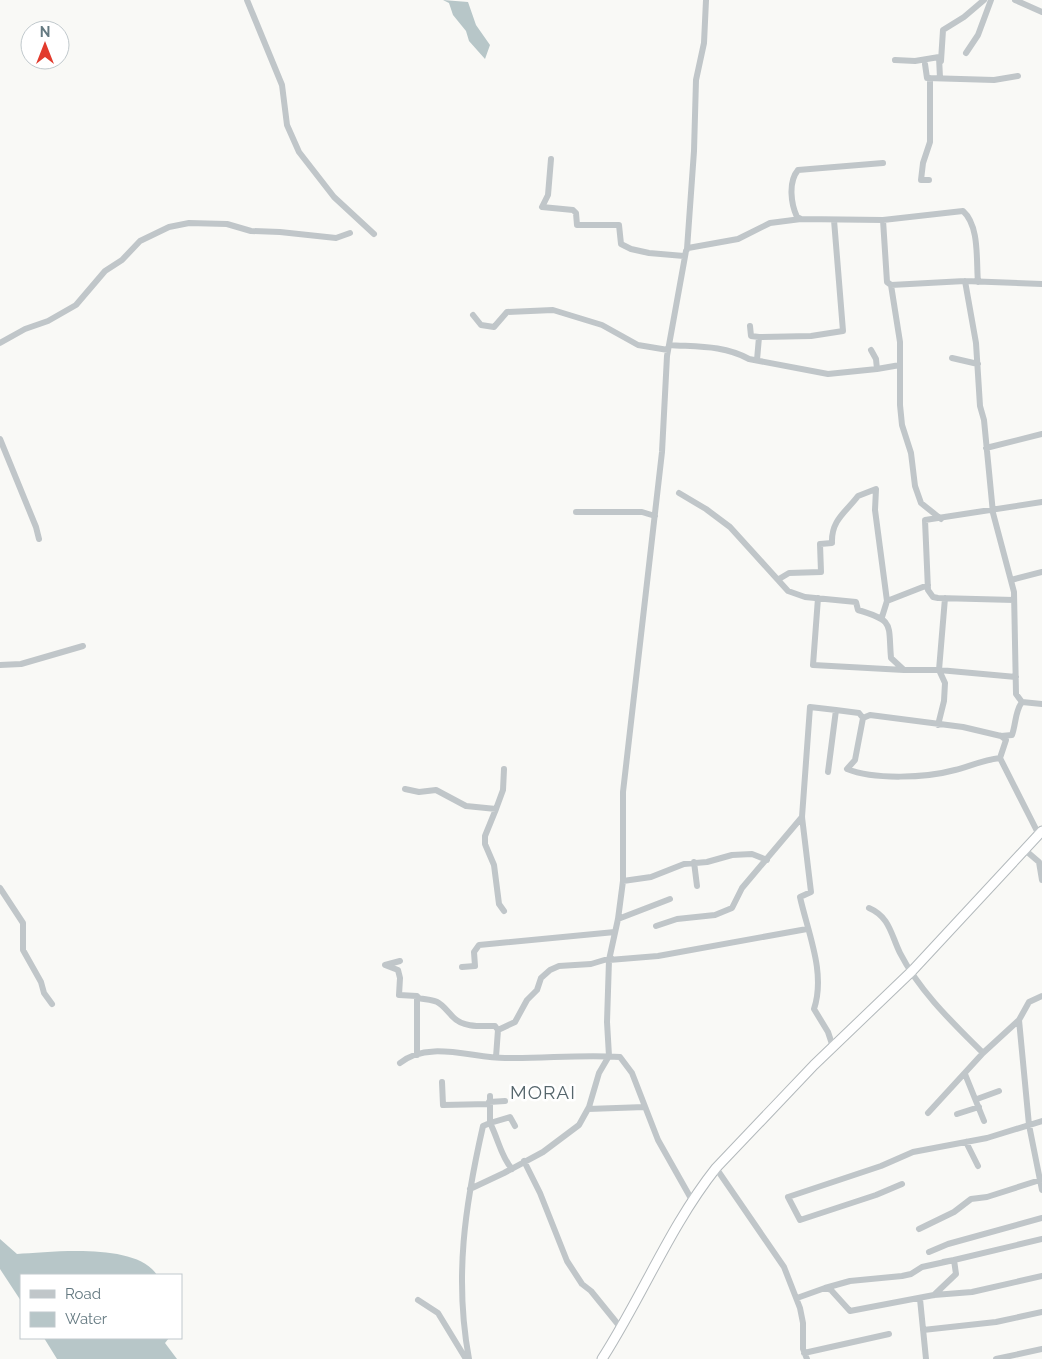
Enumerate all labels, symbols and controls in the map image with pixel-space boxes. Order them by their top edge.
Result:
north arrow [20,20,70,70]
text: N [40,24,50,40]
district label: MORAI [510,1081,576,1103]
legend [20,1274,182,1339]
text: Road [65,1285,101,1303]
text: Water [65,1310,108,1328]

